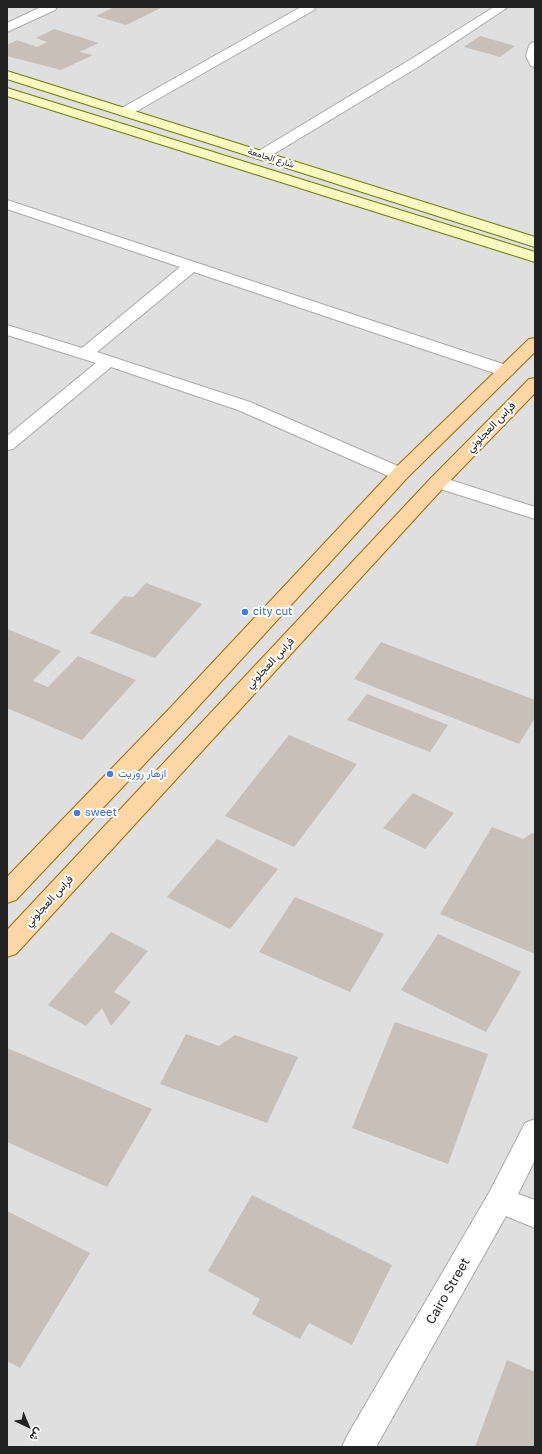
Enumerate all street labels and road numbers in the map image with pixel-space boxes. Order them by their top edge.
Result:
street label: شارع الجامعة [246,146,296,170]
street label: فراس العجلوني [464,399,518,455]
street label: فراس العجلوني [243,635,297,691]
street label: فراس العجلوني [22,873,76,929]
street label: Cairo Street [423,1255,473,1327]

